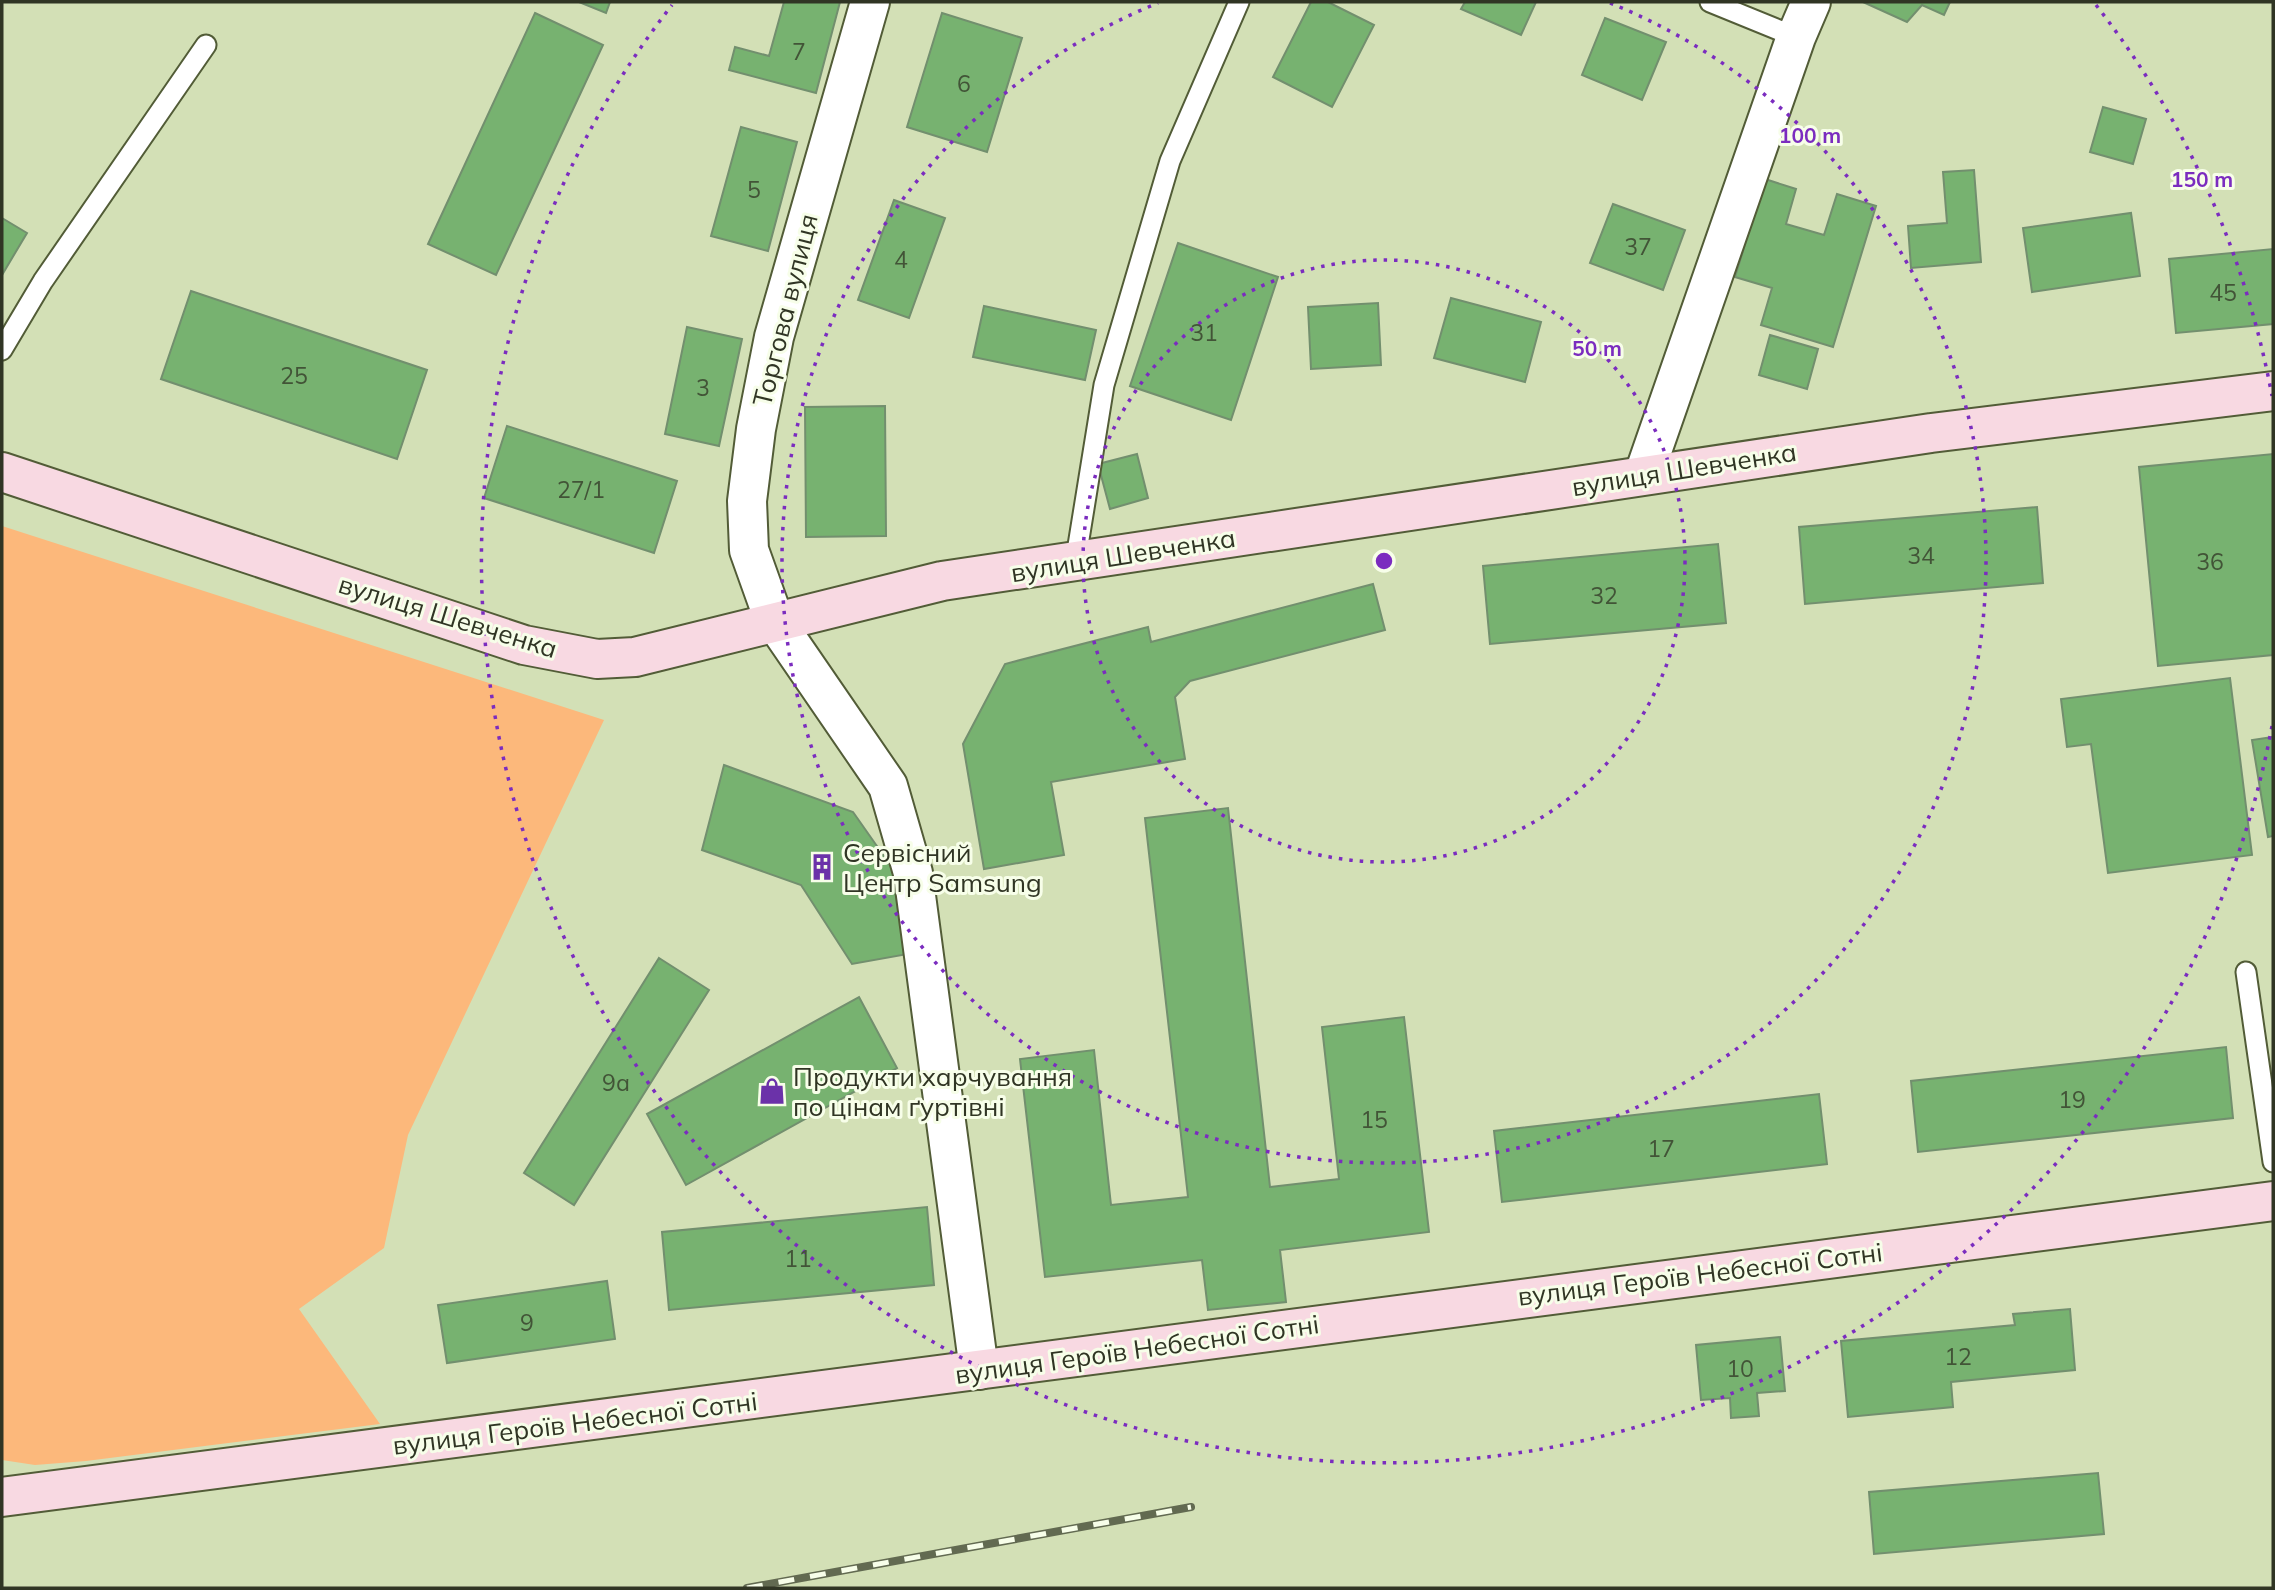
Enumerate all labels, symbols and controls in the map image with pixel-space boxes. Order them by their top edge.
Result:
house number: 7 [792,37,806,66]
house number: 6 [957,69,971,98]
text: 100 m [1779,122,1841,148]
text: 150 m [2171,166,2233,192]
house number: 5 [747,175,761,204]
street label: Торгова вулиця [745,210,825,410]
house number: 37 [1624,232,1652,261]
house number: 4 [894,245,908,274]
house number: 45 [2209,278,2237,307]
house number: 31 [1190,318,1218,347]
text: 50 m [1572,335,1622,361]
house number: 25 [280,361,308,390]
house number: 3 [696,373,710,402]
street label: вулиця Шевченка [1569,435,1799,503]
house number: 27/1 [557,475,605,504]
street label: вулиця Шевченка [1008,521,1238,589]
house number: 34 [1907,541,1935,570]
house number: 36 [2196,547,2224,576]
centre of rings [1372,549,1396,573]
street label: вулиця Шевченка [335,567,561,665]
house number: 32 [1590,581,1618,610]
place label: Сервісний Центр Samsung [843,836,1042,899]
building icon: Сервісний Центр Samsung [807,852,837,882]
place label: Продукти харчування по цінам ґуртівні [793,1060,1072,1123]
house number: 9а [602,1068,630,1097]
shop icon: Продукти харчування по цінам ґуртівні [757,1076,787,1106]
house number: 19 [2058,1085,2086,1114]
house number: 15 [1360,1105,1388,1134]
house number: 17 [1647,1134,1675,1163]
street label: вулиця Героїв Небесної Сотні [1516,1235,1884,1313]
house number: 11 [784,1244,812,1273]
street label: вулиця Героїв Небесної Сотні [953,1307,1321,1391]
house number: 9 [520,1308,534,1337]
house number: 12 [1944,1342,1972,1371]
house number: 10 [1726,1354,1754,1383]
street label: вулиця Героїв Небесної Сотні [391,1384,759,1462]

